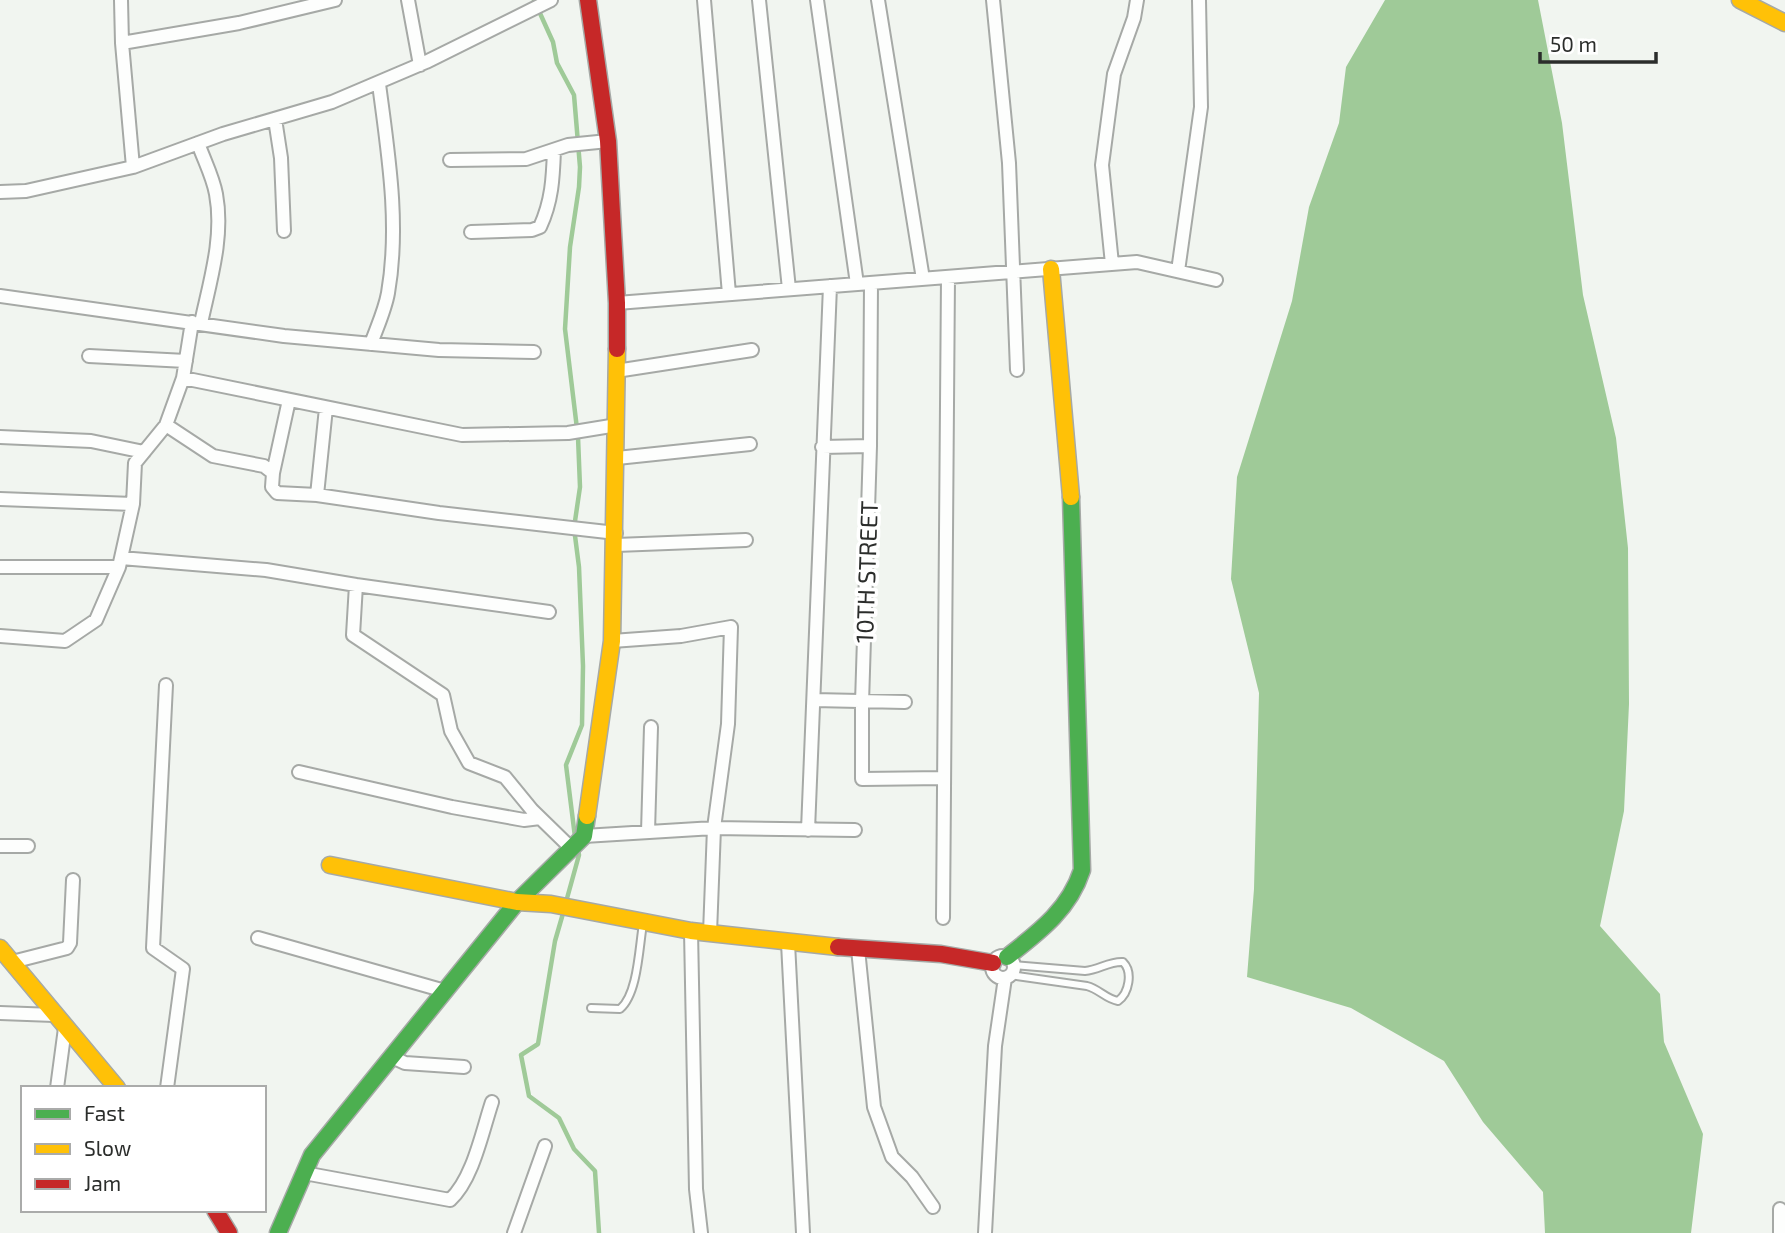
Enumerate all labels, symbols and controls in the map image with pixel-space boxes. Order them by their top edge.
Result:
scale bar [1540,21,1656,65]
text: 50 m [1550,31,1597,56]
street label: 10TH STREET [849,500,883,644]
legend [21,1086,266,1212]
text: Fast [84,1100,125,1125]
text: Slow [84,1135,131,1160]
text: Jam [84,1170,121,1195]

